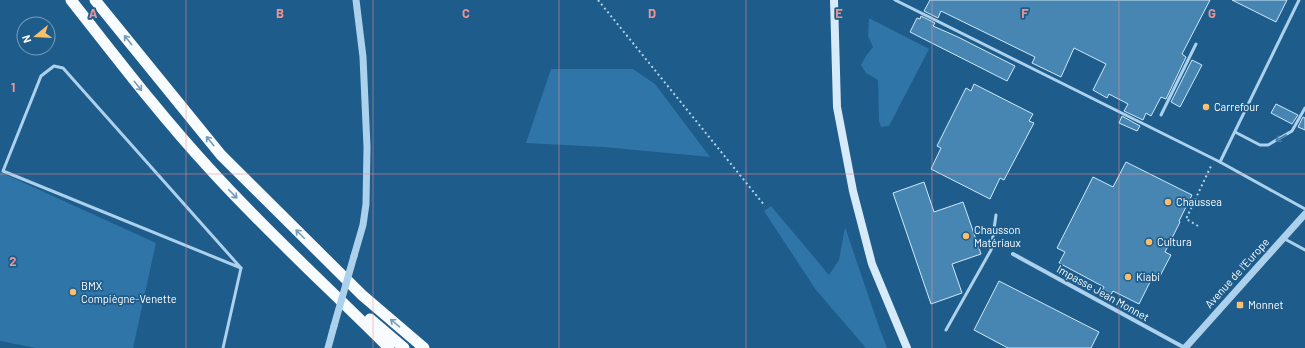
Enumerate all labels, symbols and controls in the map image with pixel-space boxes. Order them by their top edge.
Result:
text: A [89,5,98,21]
text: B [276,5,284,21]
text: C [462,5,470,21]
text: D [648,5,656,21]
text: E [835,5,843,21]
text: F [1021,5,1029,21]
text: G [1208,5,1216,21]
north arrow [16,16,56,56]
text: N [19,34,33,45]
one-way arrow [123,34,132,45]
text: 1 [11,79,15,95]
one-way arrow [134,80,143,91]
place label: Carrefour [1214,100,1259,113]
marker: Carrefour [1201,102,1211,112]
one-way arrow [1275,134,1287,142]
one-way arrow [205,135,214,146]
one-way arrow [229,189,238,199]
place label: Chaussea [1176,195,1222,208]
marker: Chaussea [1163,197,1173,207]
place label: Chausson Matériaux [974,223,1021,249]
one-way arrow [295,229,305,239]
marker: Chausson Matériaux [961,231,971,241]
place label: Cultura [1157,235,1192,248]
street label: Avenue de l'Europe [1202,235,1272,310]
marker: Cultura [1144,237,1154,247]
text: 2 [9,253,17,269]
street label: Impasse Jean Monnet [1055,262,1152,323]
place label: Kiabi [1136,270,1160,283]
marker: Kiabi [1123,272,1133,282]
place label: BMX Compiègne-Venette [81,279,177,305]
marker: BMX Compiègne-Venette [68,287,78,297]
place label: Monnet [1248,298,1283,311]
marker: Monnet [1235,300,1245,310]
one-way arrow [389,318,400,327]

